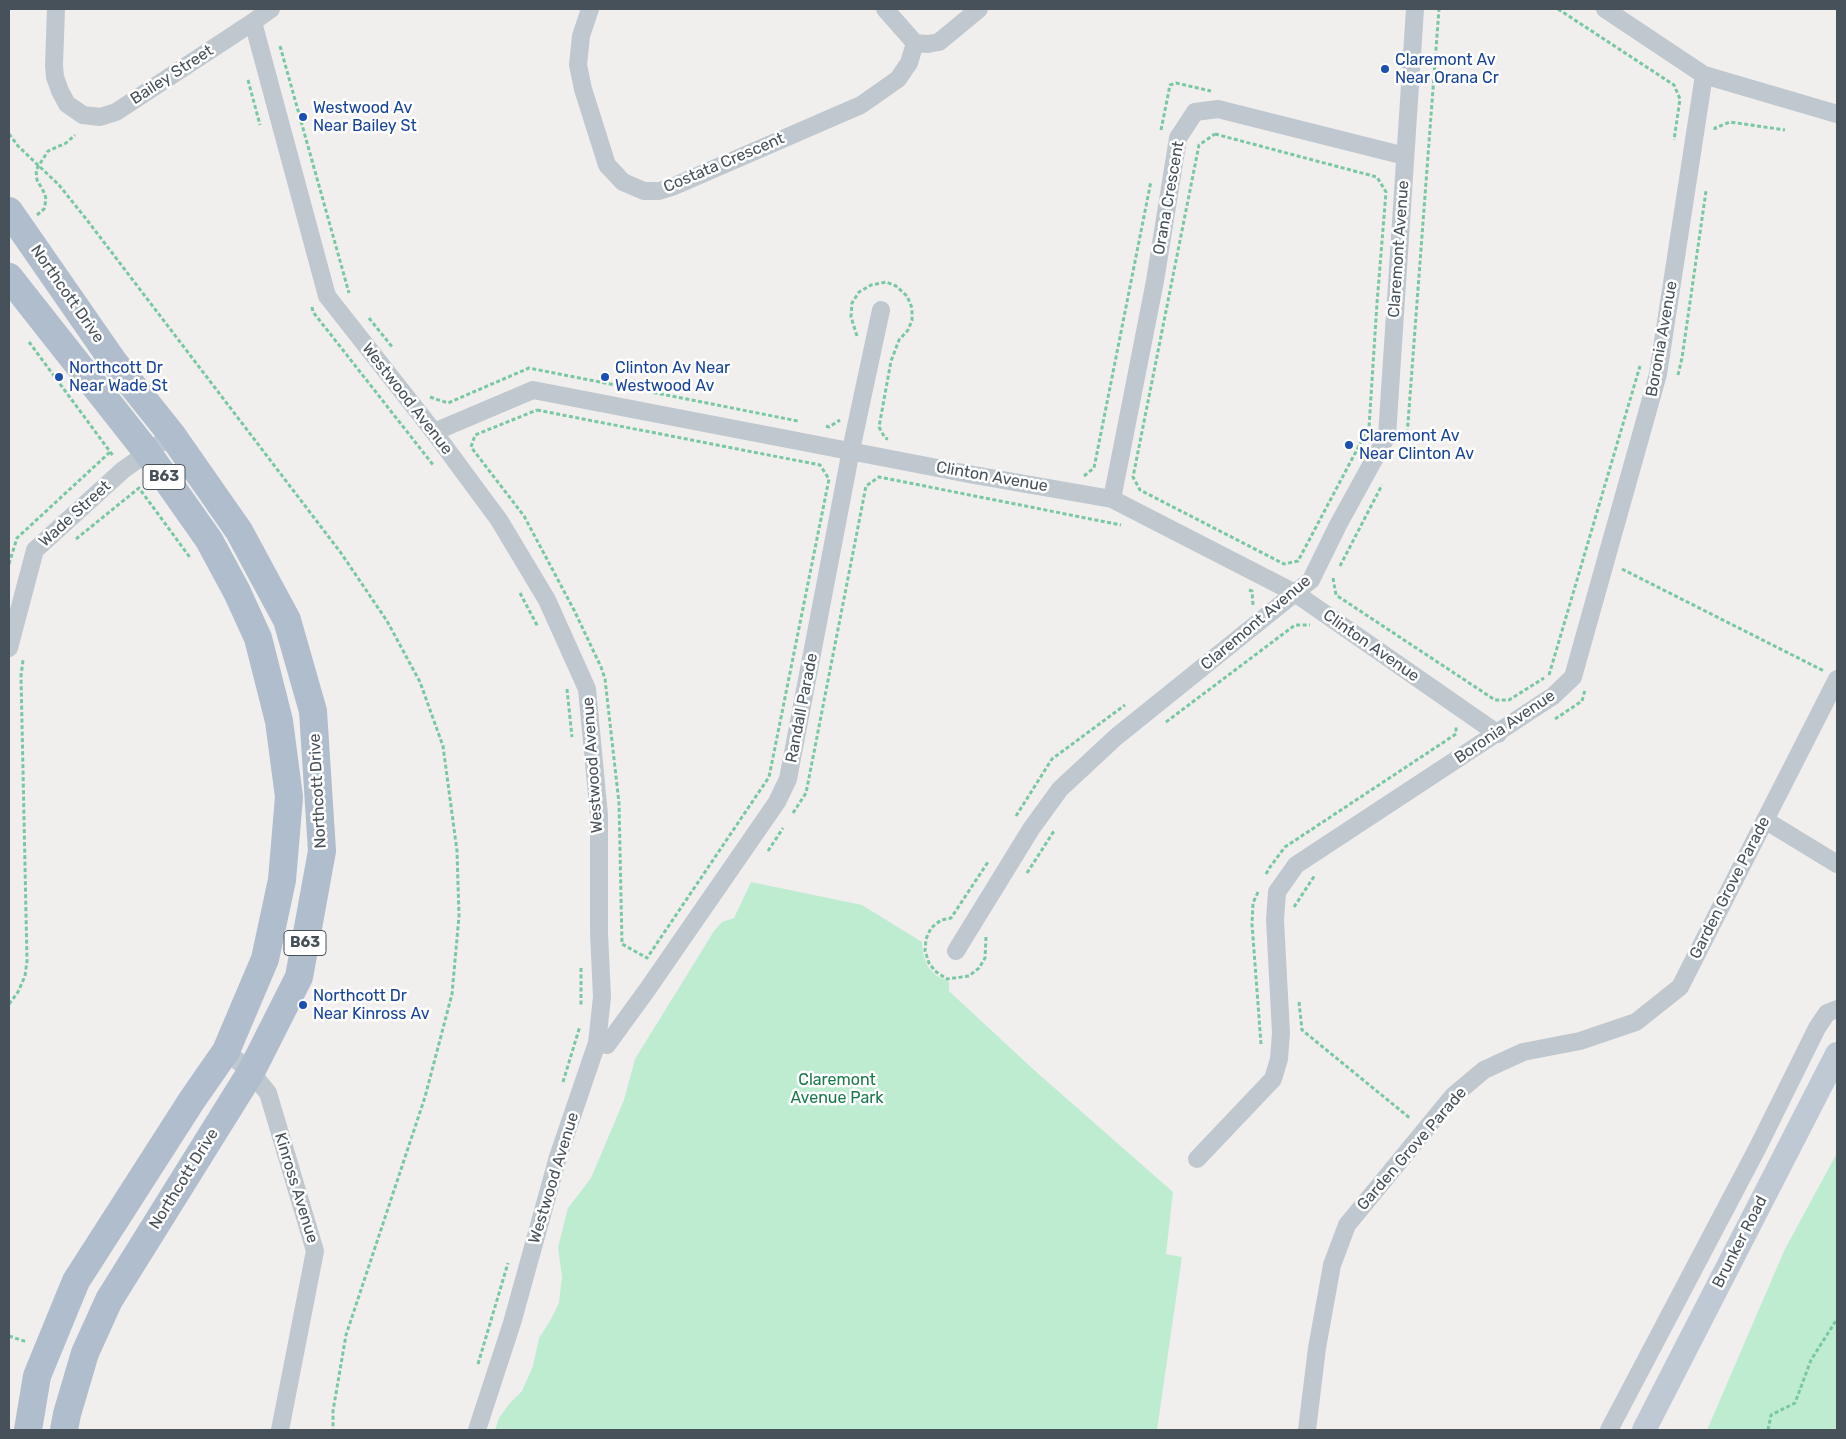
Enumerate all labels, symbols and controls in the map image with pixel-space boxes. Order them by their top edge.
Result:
street label: Bailey Street [127,41,217,109]
place label: Claremont Av Near Orana Cr [1395,50,1499,88]
marker: Claremont Av Near Orana Cr [1379,63,1391,75]
place label: Westwood Av Near Bailey St [313,98,417,136]
marker: Westwood Av Near Bailey St [297,111,309,123]
street label: Costata Crescent [661,129,787,197]
street label: Orana Crescent [1150,140,1188,256]
street label: Claremont Avenue [1385,180,1413,318]
street label: Northcott Drive [26,241,108,347]
street label: Boronia Avenue [1642,280,1682,398]
street label: Westwood Avenue [357,339,457,459]
place label: Northcott Dr Near Wade St [69,358,168,396]
place label: Clinton Av Near Westwood Av [615,358,730,396]
marker: Northcott Dr Near Wade St [53,371,65,383]
marker: Clinton Av Near Westwood Av [599,371,611,383]
place label: Claremont Av Near Clinton Av [1359,426,1474,464]
marker: Claremont Av Near Clinton Av [1343,439,1355,451]
street label: Clinton Avenue [935,458,1049,496]
road number: B63 [143,464,185,490]
street label: Wade Street [35,477,115,551]
street label: Claremont Avenue [1197,571,1315,675]
street label: Clinton Avenue [1319,606,1423,686]
street label: Randall Parade [782,652,822,764]
street label: Boronia Avenue [1451,686,1559,768]
street label: Westwood Avenue [579,696,607,834]
street label: Northcott Drive [305,733,331,849]
street label: Garden Grove Parade [1686,814,1774,962]
road number: B63 [284,930,326,956]
place label: Northcott Dr Near Kinross Av [313,986,430,1024]
marker: Northcott Dr Near Kinross Av [297,999,309,1011]
park label: Claremont Avenue Park [790,1070,884,1108]
street label: Garden Grove Parade [1353,1083,1471,1215]
street label: Westwood Avenue [525,1110,583,1246]
street label: Northcott Drive [145,1125,223,1233]
street label: Kinross Avenue [270,1130,322,1246]
street label: Brunker Road [1709,1193,1771,1291]

